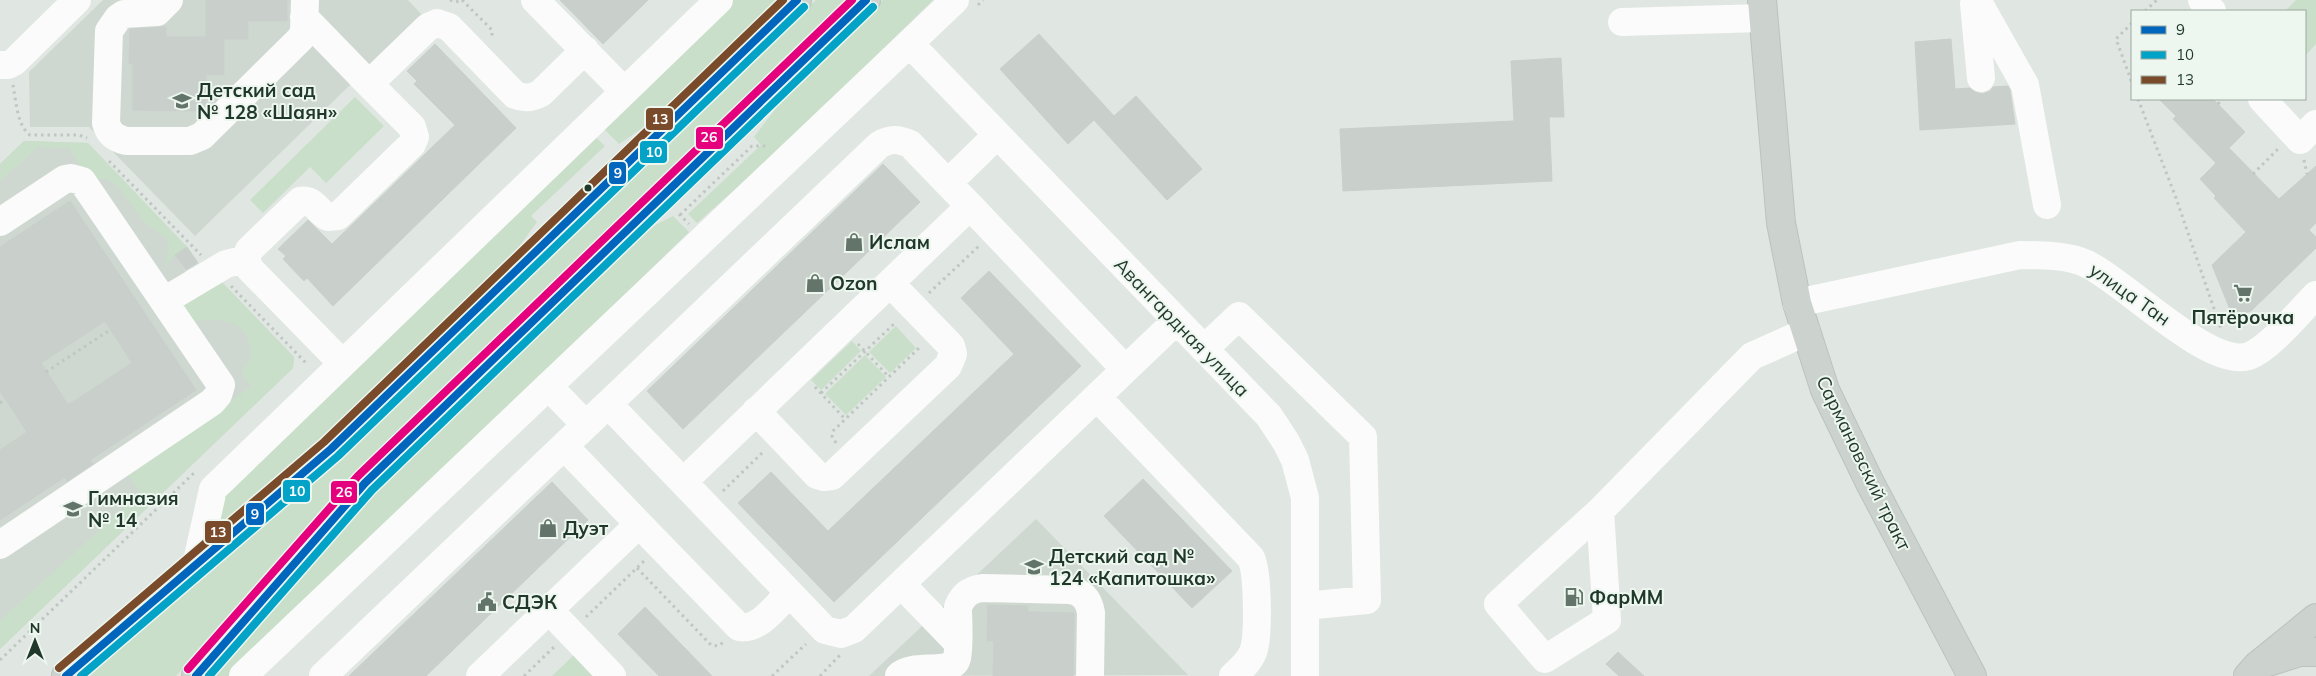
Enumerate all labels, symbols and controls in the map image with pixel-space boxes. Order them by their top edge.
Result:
legend [2131,10,2306,100]
text: 9 [2176,20,2185,39]
text: 10 [2176,45,2194,64]
text: 13 [2176,70,2194,89]
place label: Детский сад № 128 «Шаян» [197,78,337,124]
school or university icon: Детский сад № 128 «Шаян» [171,90,193,112]
line badge: 13 [645,107,674,131]
text: 13 [652,110,668,128]
line badge: 26 [695,126,724,150]
text: 26 [701,128,717,146]
line badge: 10 [639,140,668,164]
text: 10 [646,143,662,161]
line badge: 9 [608,161,627,185]
text: 9 [614,164,622,182]
unlabelled marker [583,183,593,193]
place label: Ислам [869,230,930,254]
shop icon: Ислам [843,231,865,253]
street label: Авангардная улица [1109,252,1255,402]
street label: улица Тан [2085,257,2175,331]
place label: Ozon [830,271,877,295]
shop icon: Ozon [804,272,826,294]
supermarket icon: Пятёрочка [2232,282,2254,304]
place label: Пятёрочка [2192,305,2294,329]
street label: Сармановский тракт [1811,372,1917,555]
line badge: 10 [282,479,311,503]
line badge: 26 [330,480,358,504]
text: 10 [289,482,305,500]
text: 26 [336,483,352,501]
place label: Гимназия № 14 [88,486,179,532]
school or university icon: Гимназия № 14 [62,498,84,520]
line badge: 9 [245,502,265,526]
text: 9 [251,505,259,523]
place label: Дуэт [563,516,609,540]
shop icon: Дуэт [537,517,559,539]
line badge: 13 [204,520,232,544]
text: 13 [210,523,226,541]
place label: Детский сад № 124 «Капитошка» [1049,544,1215,590]
school or university icon: Детский сад № 124 «Капитошка» [1023,556,1045,578]
place label: ФарММ [1589,585,1663,609]
fuel station icon: ФарММ [1563,586,1585,608]
place label: СДЭК [502,590,558,614]
public building icon: СДЭК [476,591,498,613]
north arrow [10,616,60,666]
text: N [30,619,40,637]

